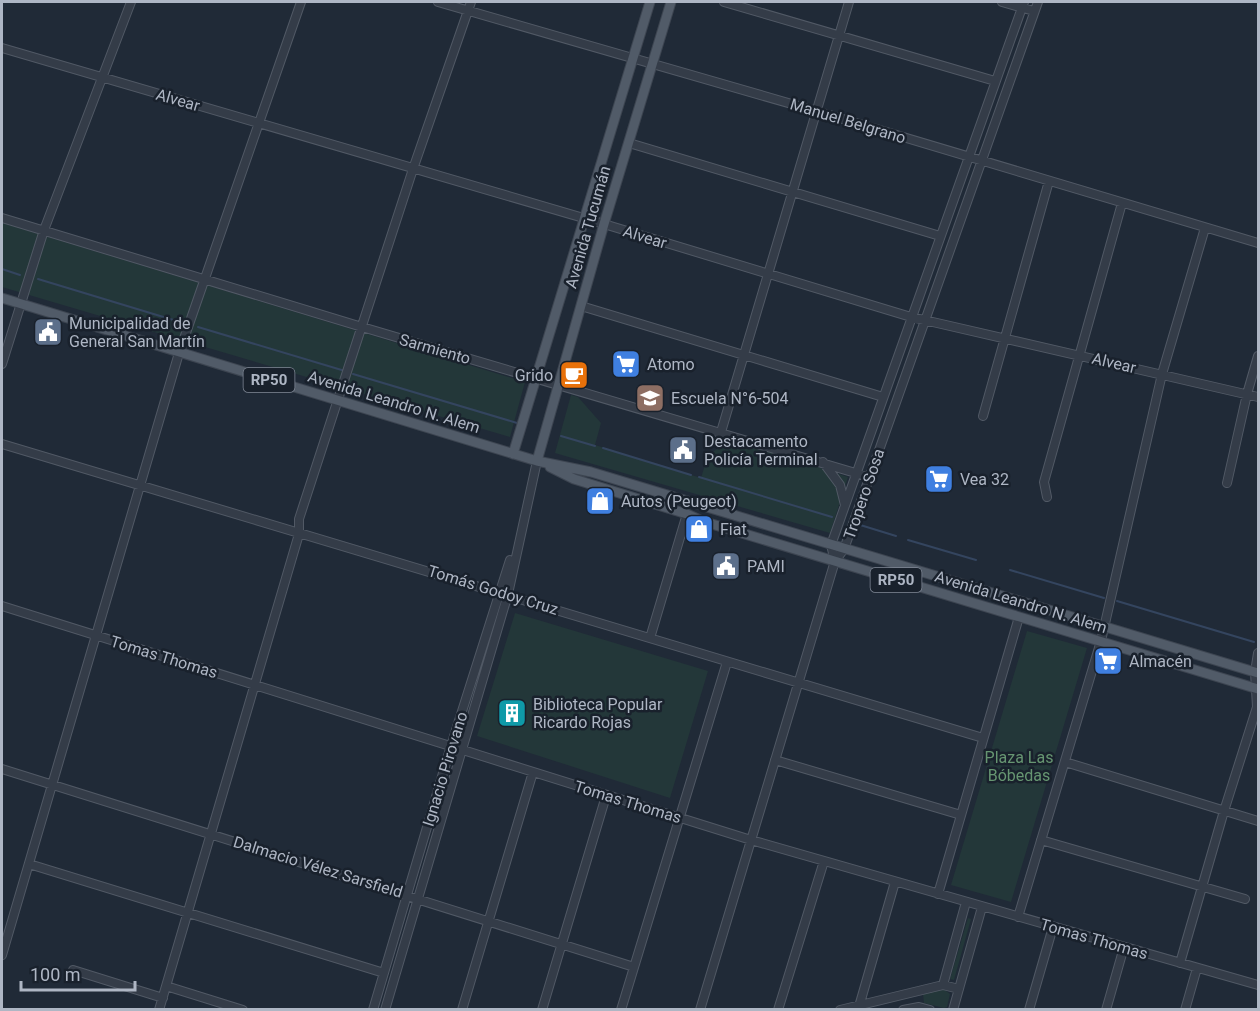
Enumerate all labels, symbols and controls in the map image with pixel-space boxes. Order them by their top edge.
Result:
street label: Alvear [154,85,203,115]
street label: Manuel Belgrano [788,94,908,148]
street label: Avenida Tucumán [561,163,615,291]
street label: Alvear [621,221,670,253]
place label: Municipalidad de General San Martín [69,314,205,351]
public building icon: Municipalidad de General San Martín [32,316,64,348]
street label: Sarmiento [397,330,473,368]
supermarket icon: Atomo [610,348,642,380]
street label: Alvear [1090,349,1138,377]
place label: Atomo [647,355,695,374]
cafe icon: Grido [558,359,590,391]
place label: Grido [515,366,553,385]
street label: Avenida Leandro N. Alem [306,367,482,437]
road number: RP50 [244,368,294,392]
school or university icon: Escuela N°6-504 [634,382,666,414]
place label: Escuela N°6-504 [671,389,788,408]
place label: Destacamento Policía Terminal [704,432,818,469]
public building icon: Destacamento Policía Terminal [667,434,699,466]
street label: Tropero Sosa [840,446,888,542]
supermarket icon: Vea 32 [923,463,955,495]
place label: Vea 32 [960,470,1009,489]
shop icon: Autos (Peugeot) [584,485,616,517]
place label: Autos (Peugeot) [621,492,737,511]
shop icon: Fiat [683,513,715,545]
place label: Fiat [720,520,747,539]
public building icon: PAMI [710,550,742,582]
place label: PAMI [747,557,785,576]
street label: Tomás Godoy Cruz [426,561,560,619]
street label: Avenida Leandro N. Alem [933,567,1109,637]
road number: RP50 [870,568,922,592]
street label: Tomas Thomas [108,632,220,682]
supermarket icon: Almacén [1092,645,1124,677]
place label: Almacén [1129,652,1192,671]
place label: Biblioteca Popular Ricardo Rojas [533,695,663,732]
building icon: Biblioteca Popular Ricardo Rojas [496,697,528,729]
street label: Ignacio Pirovano [419,709,471,829]
park label: Plaza Las Bóbedas [985,748,1053,785]
street label: Tomas Thomas [572,777,684,827]
street label: Dalmacio Vélez Sarsfield [231,832,405,902]
street label: Tomas Thomas [1038,915,1150,963]
scale bar [21,954,135,992]
text: 100 m [30,964,81,985]

